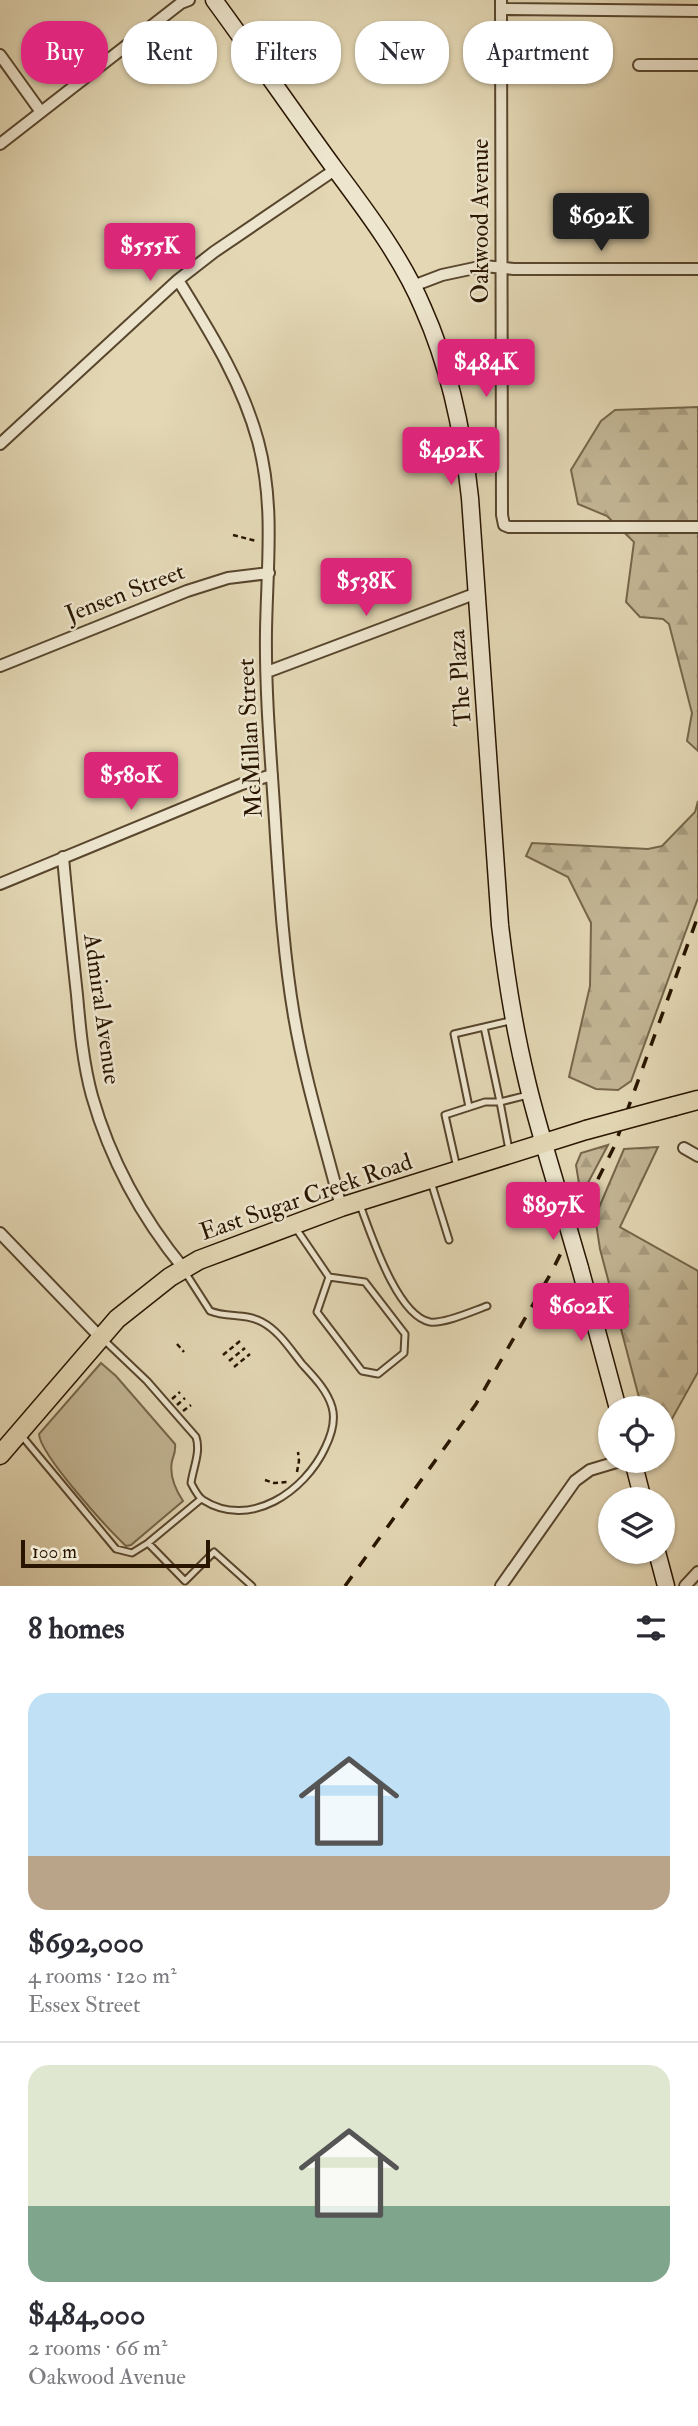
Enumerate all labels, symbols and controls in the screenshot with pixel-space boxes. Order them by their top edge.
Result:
chip: Buy [21,21,108,84]
chip: Rent [122,21,217,84]
chip: Filters [231,21,341,84]
chip: New [355,21,449,84]
chip: Apartment [463,21,613,84]
street label: Oakwood Avenue [465,139,496,303]
pin: $692K [552,194,650,253]
text: $692K [569,201,633,230]
pin: $555K [101,224,199,283]
text: $555K [120,231,180,260]
pin: $484K [437,340,535,399]
text: $484K [454,347,518,376]
pin: $492K [402,428,500,487]
text: $492K [419,435,483,464]
street label: Jensen Street [60,556,189,630]
pin: $538K [317,558,415,618]
text: $538K [337,566,395,595]
street label: The Plaza [441,627,479,727]
street label: McMillan Street [230,657,270,818]
pin: $580K [82,752,180,812]
text: $580K [100,760,162,789]
street label: Admiral Avenue [76,931,128,1086]
street label: East Sugar Creek Road [196,1146,416,1248]
pin: $897K [504,1182,602,1242]
text: $897K [522,1190,584,1219]
pin: $602K [532,1284,630,1343]
text: $602K [549,1291,613,1320]
map controls [598,1396,675,1564]
button: locate [598,1396,675,1473]
button: layers [598,1487,675,1564]
scale bar [21,1537,210,1569]
text: 100 m [32,1540,77,1564]
icon: filters [632,1609,670,1647]
text: 8 homes [28,1610,125,1647]
icon: home [286,1738,412,1864]
text: $692,000 [28,1924,144,1961]
text: 4 rooms · 120 m² [28,1961,177,1990]
text: Essex Street [28,1990,140,2019]
icon: home [286,2110,412,2236]
text: $484,000 [28,2296,145,2333]
text: 2 rooms · 66 m² [28,2333,167,2362]
text: Oakwood Avenue [28,2362,186,2391]

